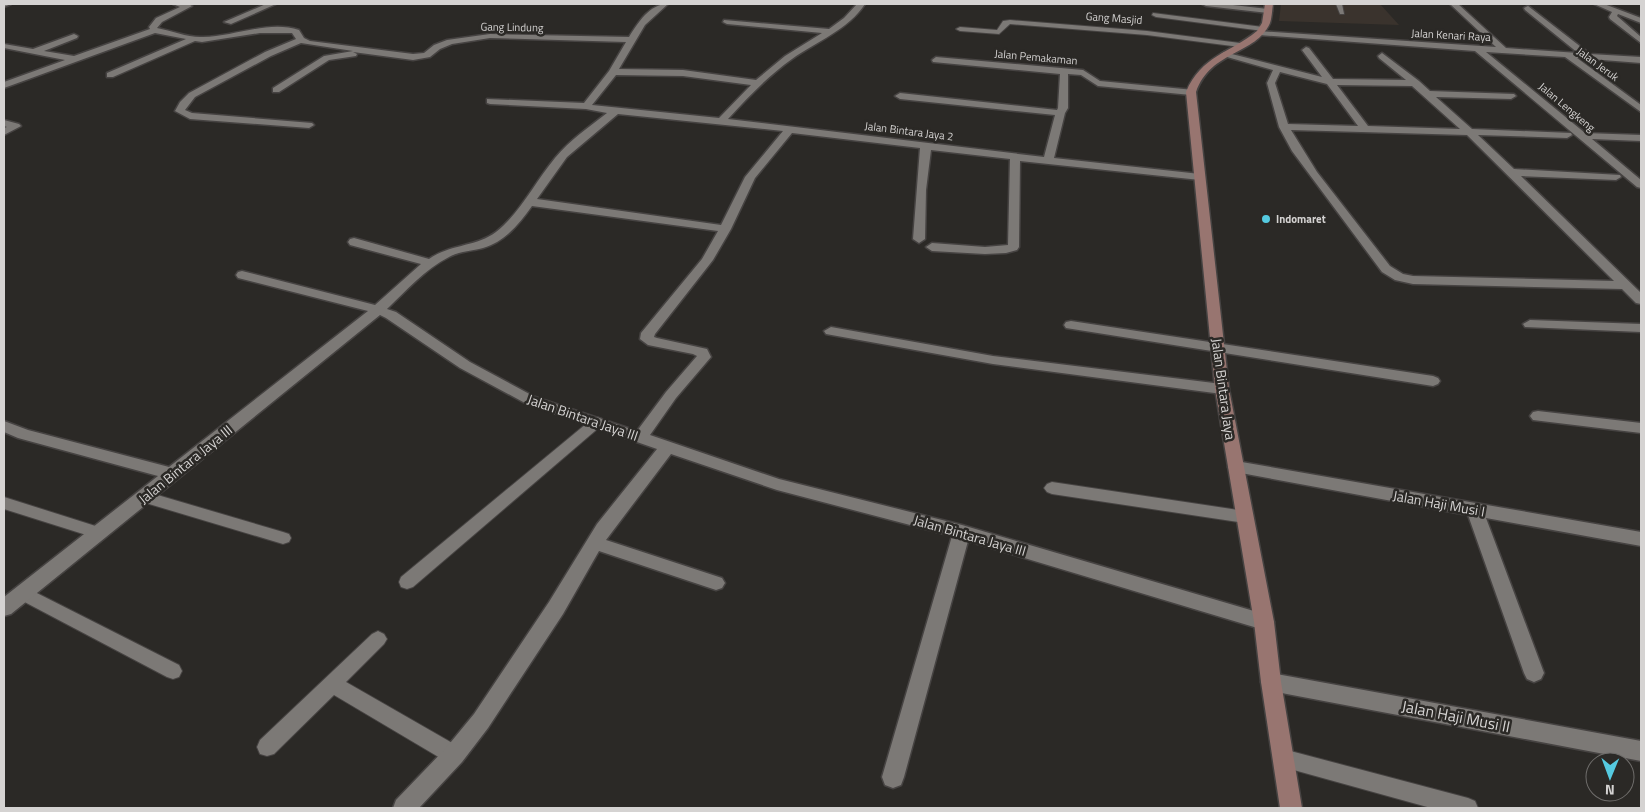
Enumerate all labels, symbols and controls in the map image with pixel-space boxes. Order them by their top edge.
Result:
street label: Gang Masjid [1085,8,1143,28]
street label: Gang Lindung [480,18,544,36]
street label: Jalan Kenari Raya [1411,25,1492,45]
street label: Jalan Jeruk [1574,43,1623,85]
street label: Jalan Pemakaman [994,45,1078,69]
street label: Jalan Lengkeng [1535,78,1599,136]
street label: Jalan Bintara Jaya 2 [864,118,954,144]
place label: Indomaret [1276,211,1326,227]
marker: Indomaret [1260,213,1272,225]
street label: Jalan Bintara Jaya [1206,337,1242,441]
street label: Jalan Bintara Jaya III [525,388,641,446]
street label: Jalan Bintara Jaya III [133,419,237,509]
street label: Jalan Haji Musi I [1391,485,1487,521]
street label: Jalan Bintara Jaya III [911,509,1029,561]
street label: Jalan Haji Musi II [1400,694,1512,738]
north arrow [1585,752,1635,802]
text: N [1605,780,1615,801]

